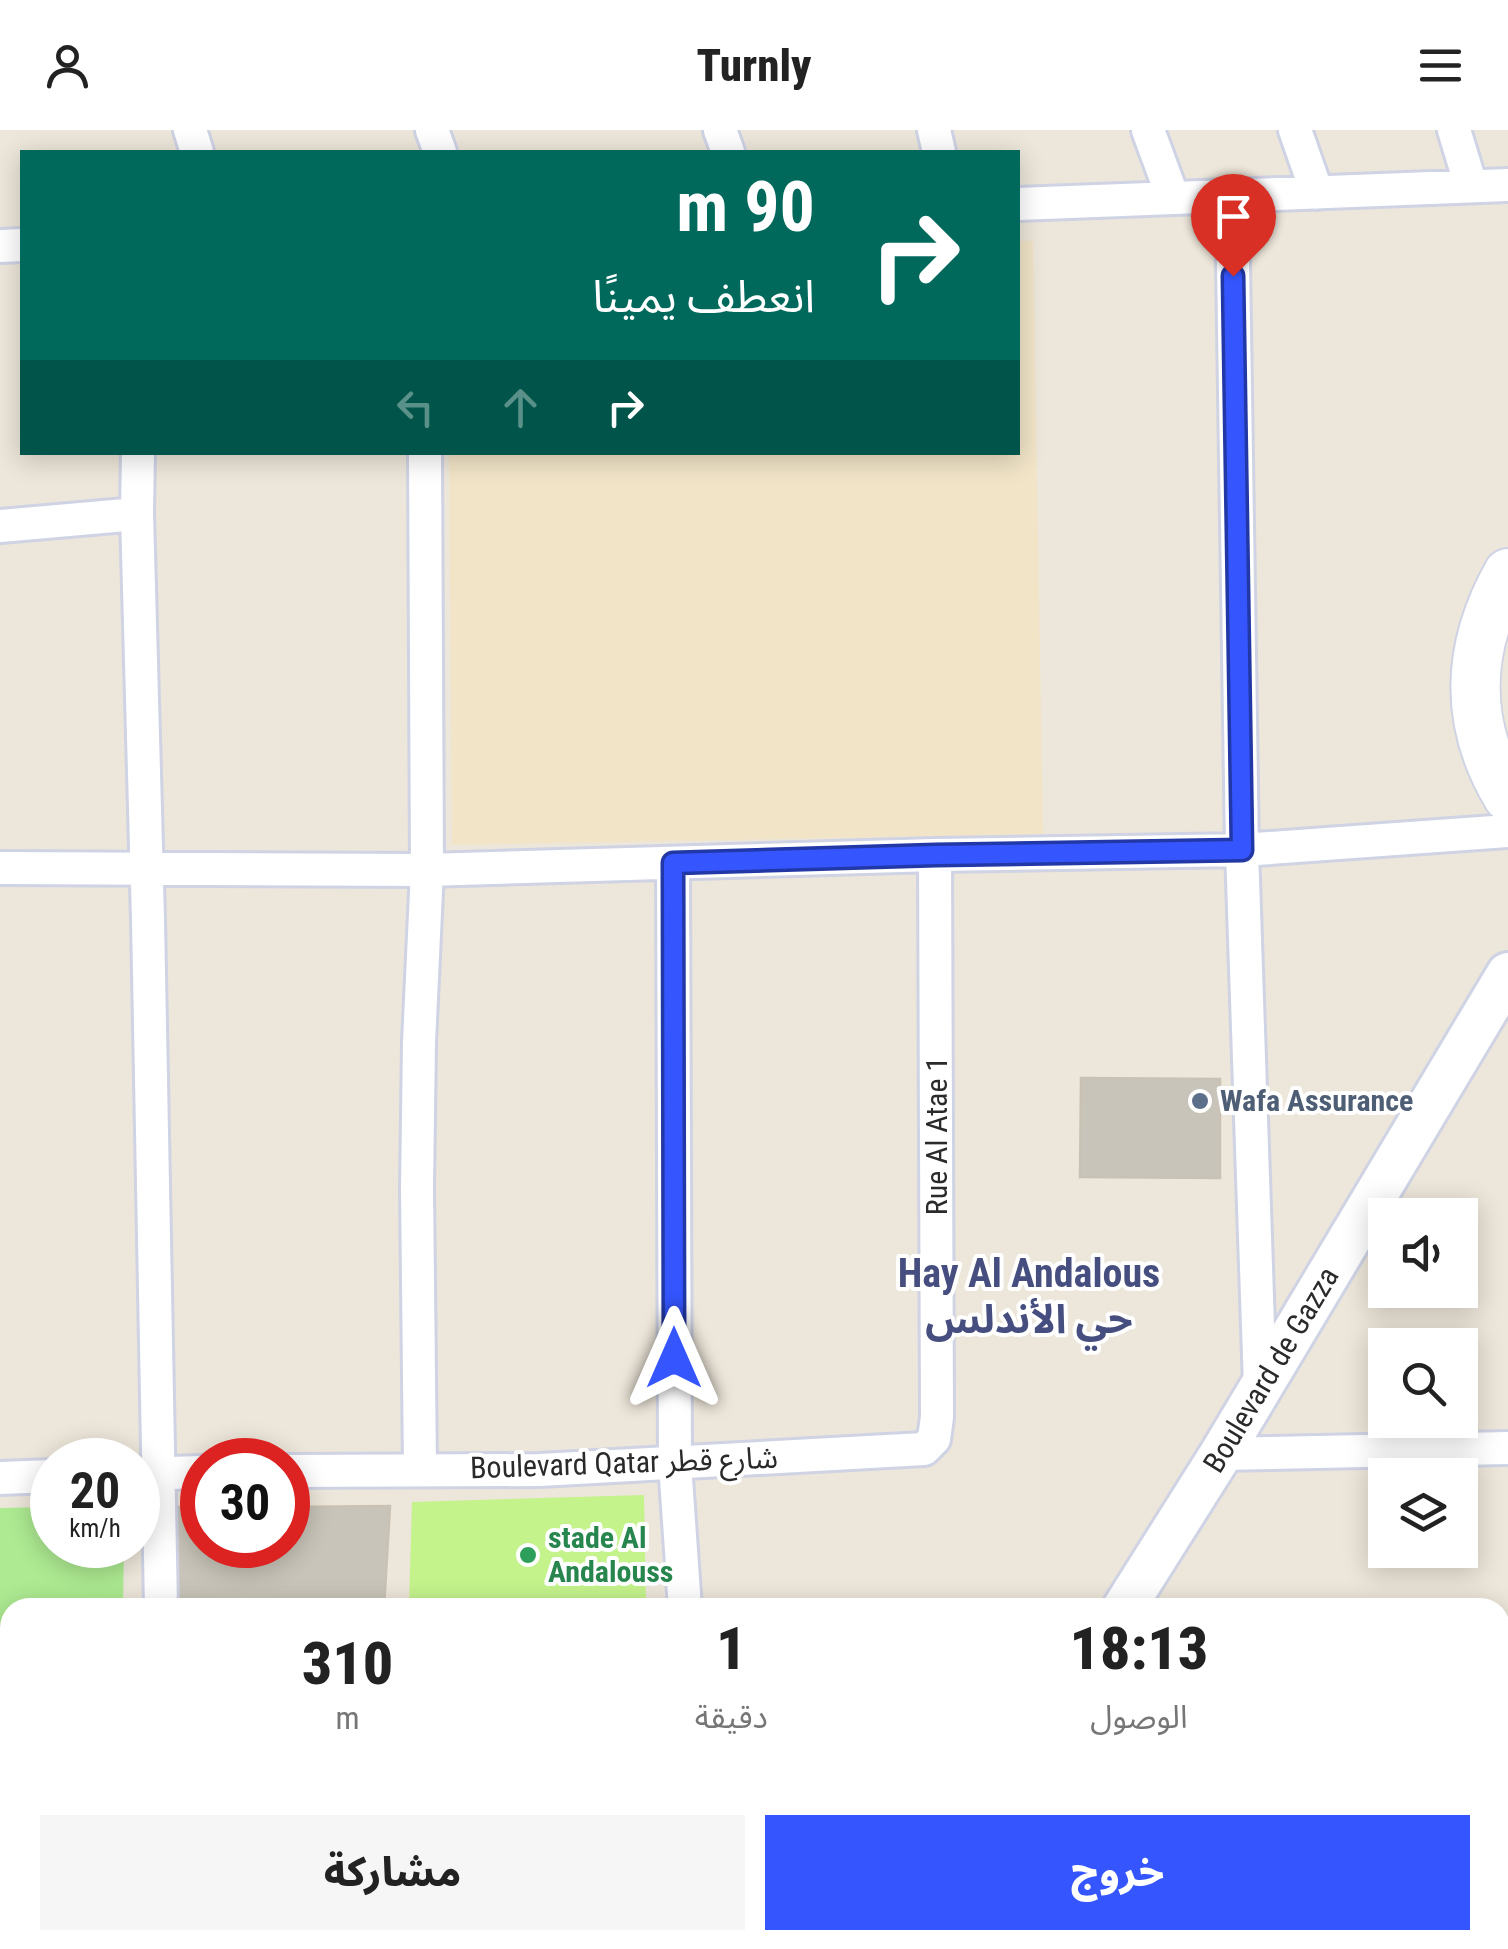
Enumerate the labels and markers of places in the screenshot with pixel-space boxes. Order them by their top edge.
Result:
pin [1191,174,1276,277]
place label: Wafa Assurance [1220,1083,1413,1118]
marker: Wafa Assurance [1189,1090,1211,1112]
place label: stade Al Andalouss [548,1520,673,1589]
marker: stade Al Andalouss [517,1544,539,1566]

